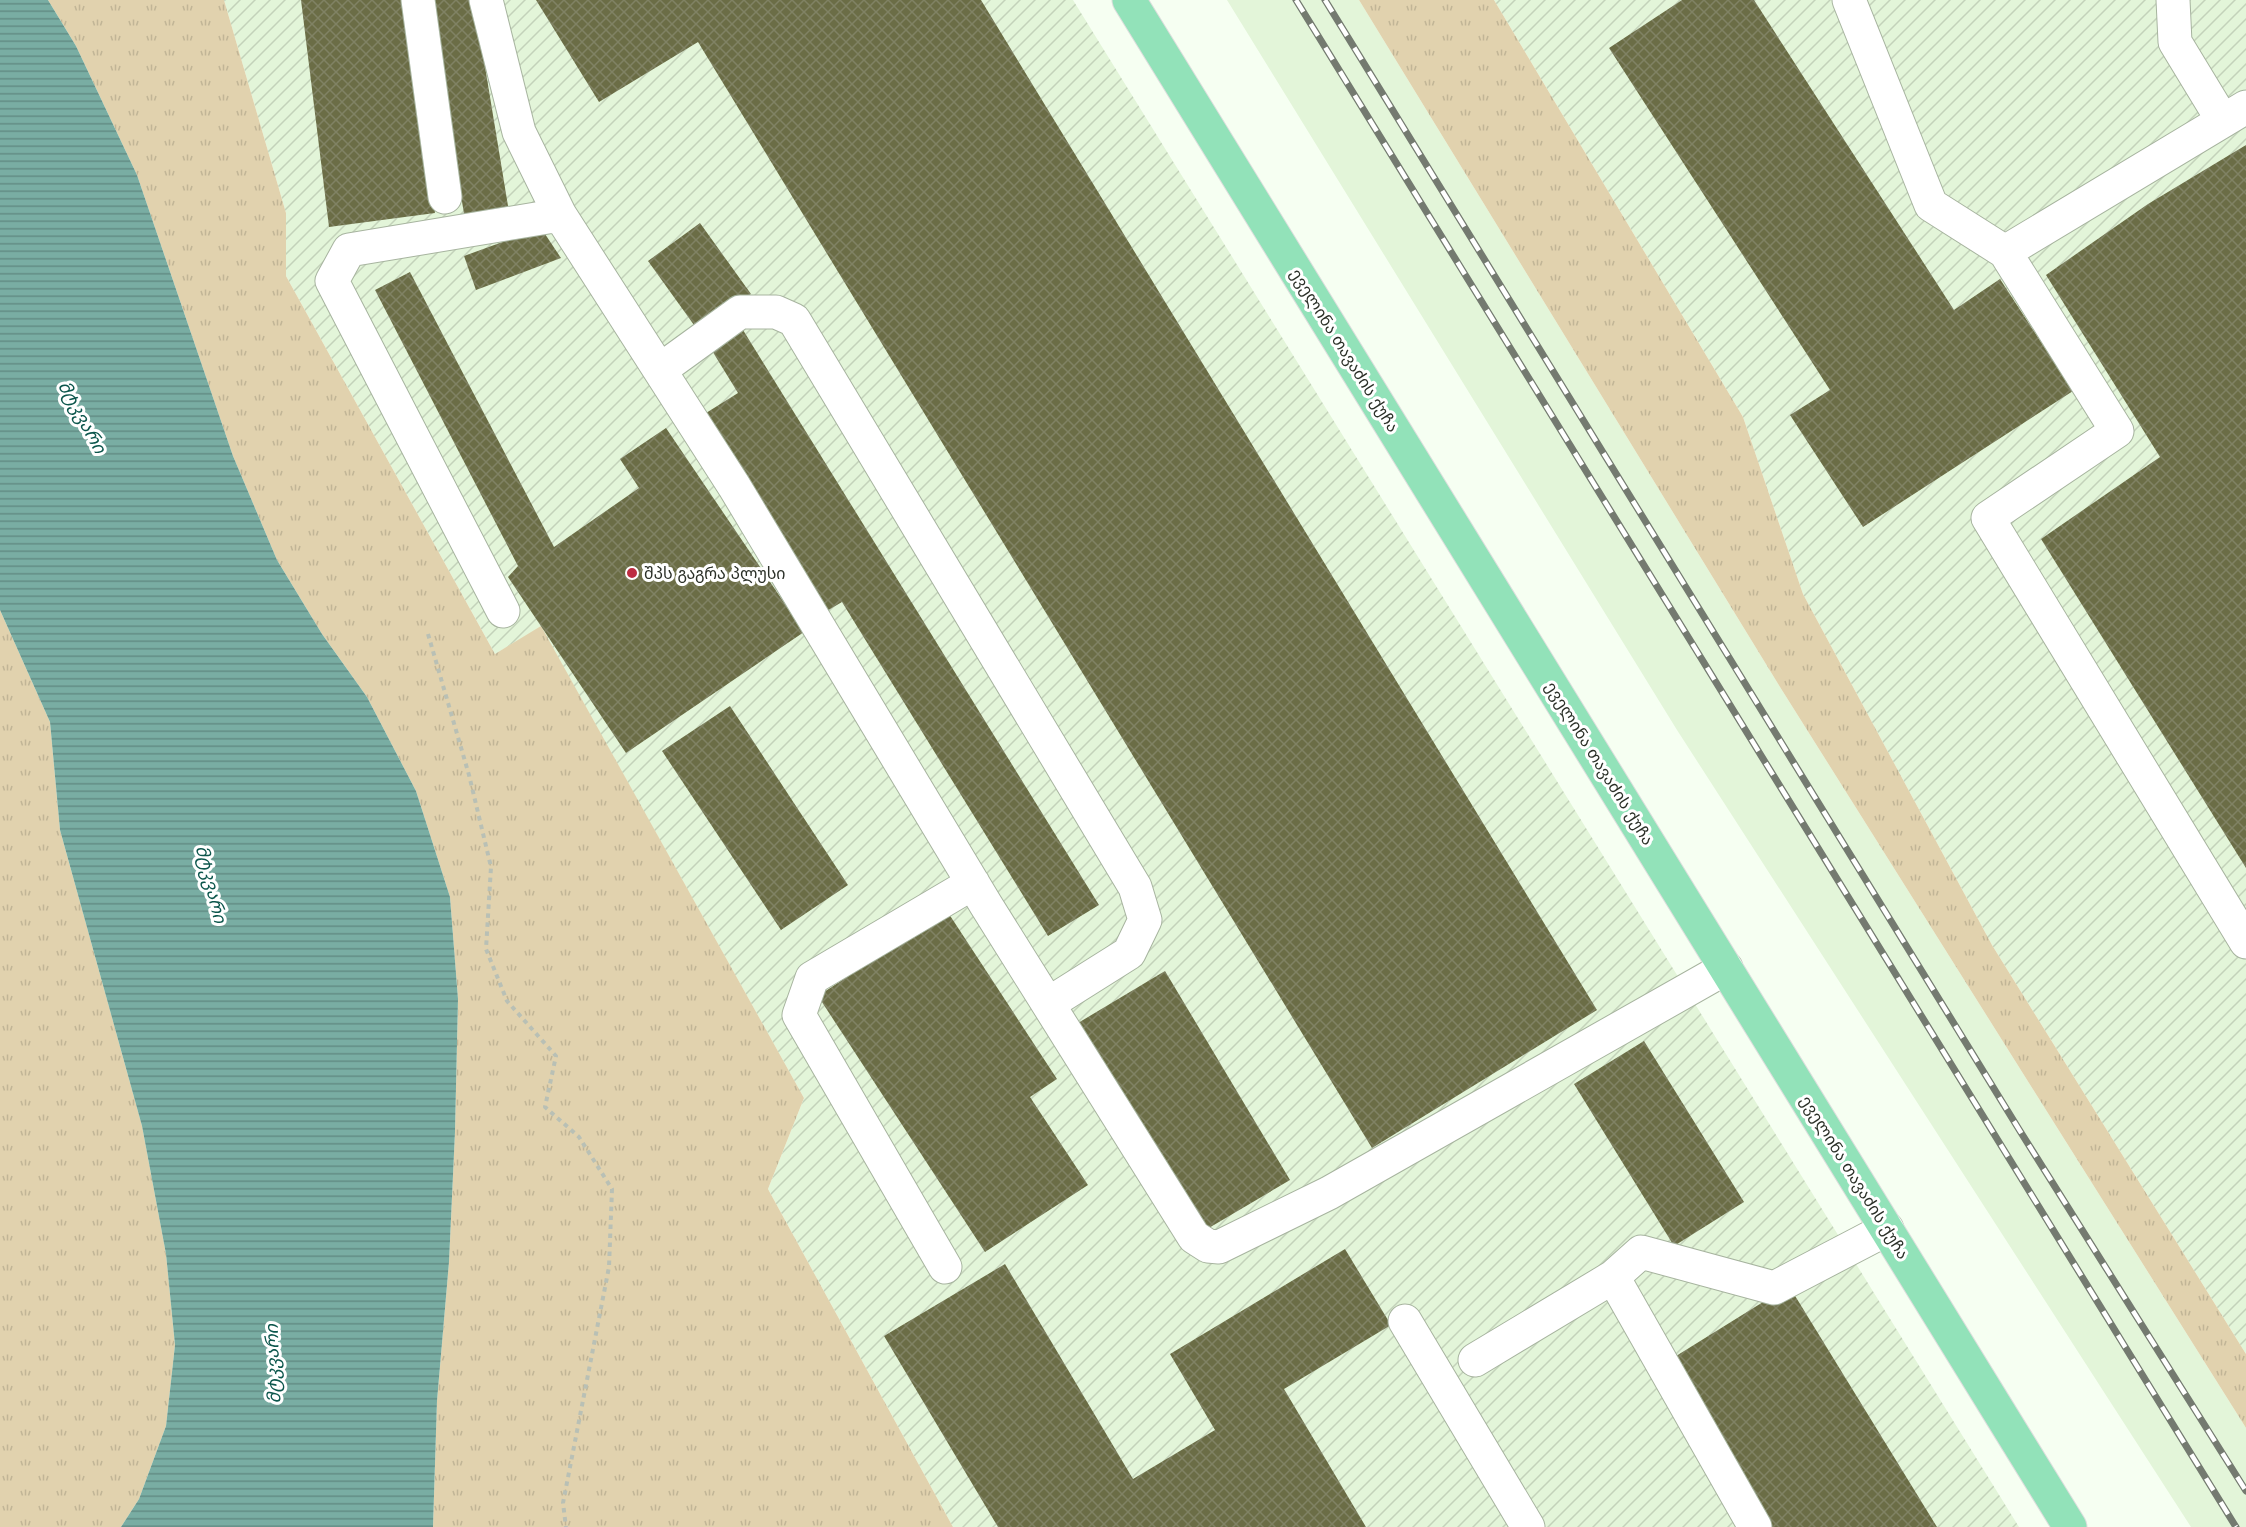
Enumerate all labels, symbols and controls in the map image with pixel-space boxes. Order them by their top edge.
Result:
street label: ეველინა თავაძის ქუჩა [1285,264,1404,437]
water label: მტკვარი [51,376,113,459]
place label: შპს გაგრა პლუსი [644,562,786,585]
marker: შპს გაგრა პლუსი [625,566,639,580]
street label: ეველინა თავაძის ქუჩა [1540,677,1659,850]
water label: მტკვარი [189,842,233,926]
street label: ეველინა თავაძის ქუჩა [1795,1091,1914,1264]
water label: მტკვარი [259,1323,287,1404]

